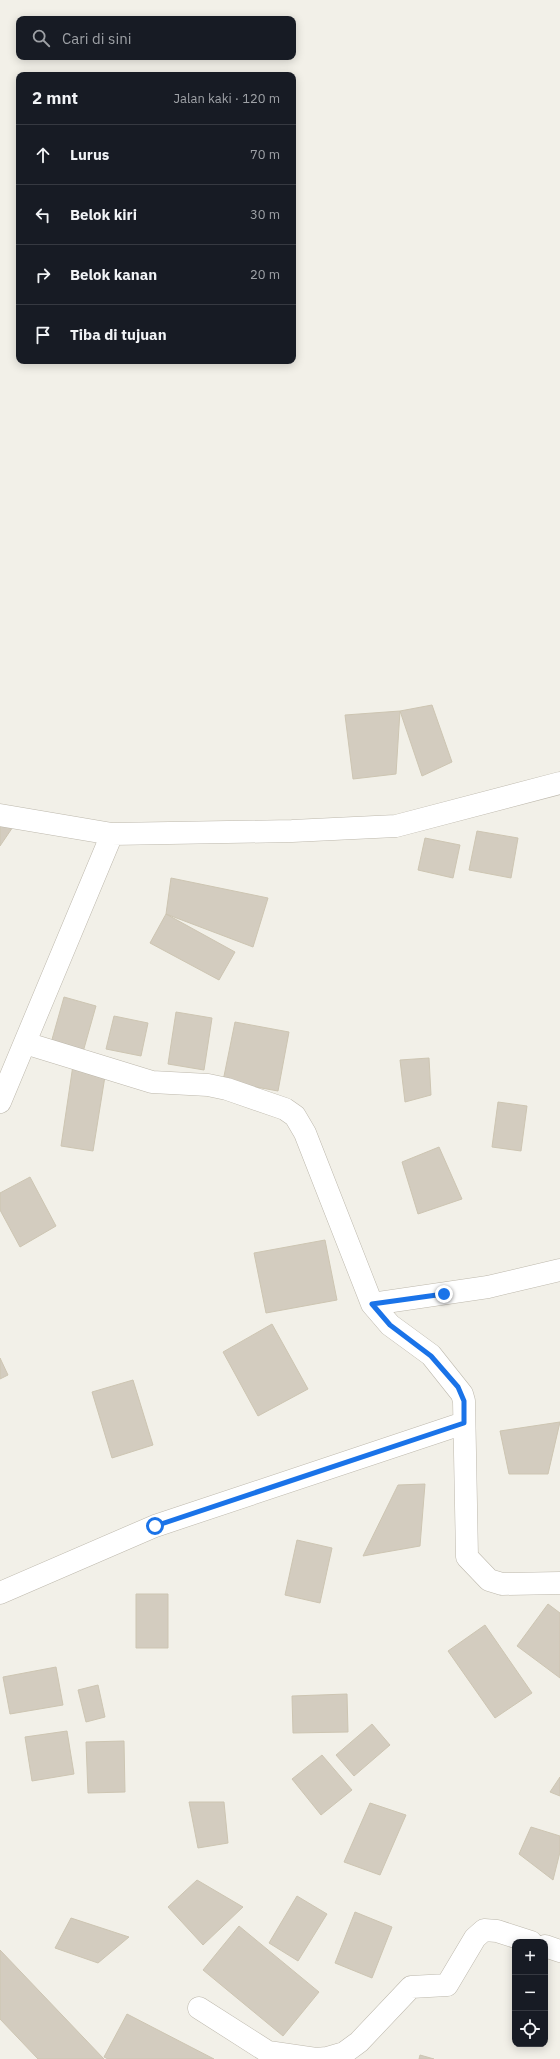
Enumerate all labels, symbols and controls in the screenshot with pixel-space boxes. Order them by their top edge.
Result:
search box [16,16,296,60]
icon: search [30,27,52,49]
text: Cari di sini [62,29,131,48]
text: 2 mnt [32,87,78,109]
text: Jalan kaki · 120 m [173,90,280,107]
icon: ahead [32,144,54,166]
text: Lurus [70,145,109,164]
text: 70 m [250,146,280,163]
icon: left [32,204,54,226]
text: Belok kiri [70,205,137,224]
text: 30 m [250,206,280,223]
icon: right [32,264,54,286]
text: Belok kanan [70,265,157,284]
text: 20 m [250,266,280,283]
icon: arrive [32,324,54,346]
text: Tiba di tujuan [70,325,167,344]
route end [435,1285,453,1303]
route start [146,1517,164,1535]
map controls [512,1939,548,2047]
button: + [512,1939,548,1975]
button: − [512,1975,548,2011]
button: locate [512,2011,548,2047]

